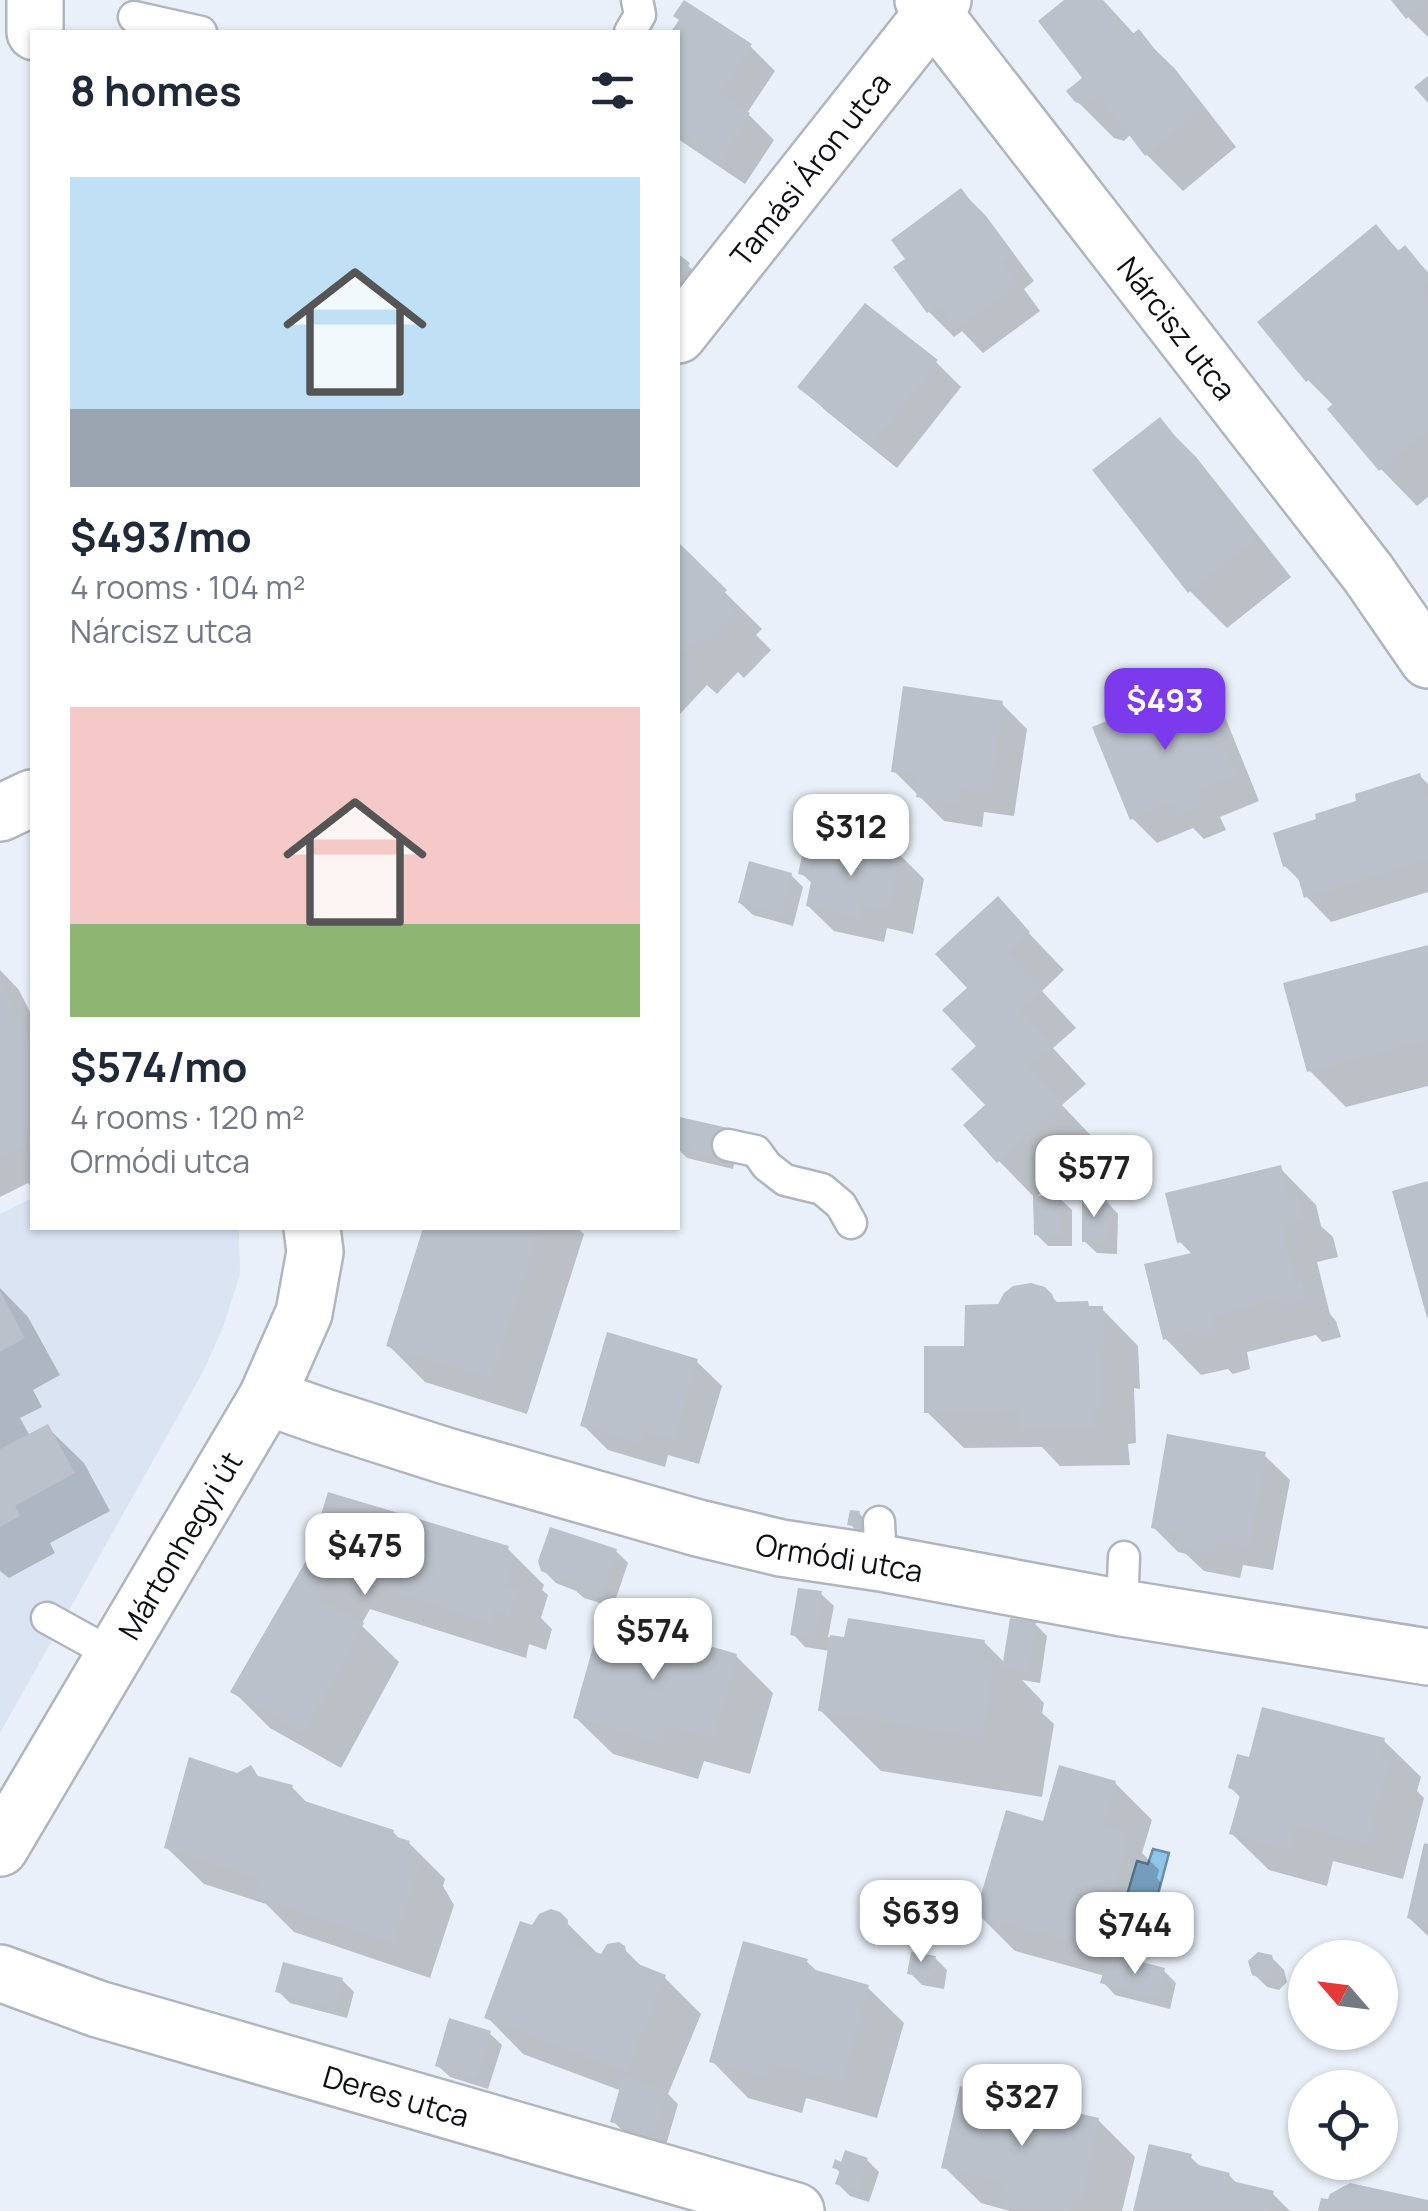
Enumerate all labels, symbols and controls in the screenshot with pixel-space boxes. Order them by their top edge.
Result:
text: 8 homes [70,61,242,119]
icon: filters [585,63,640,118]
street label: Tamási Áron utca [720,63,899,274]
icon: home [265,242,445,422]
street label: Nárcisz utca [1109,248,1246,408]
text: $493/mo [70,507,252,565]
text: 4 rooms · 104 m² [70,565,306,609]
text: Nárcisz utca [70,609,252,653]
pin: $493 [1106,668,1224,753]
text: $493 [1126,678,1204,722]
icon: home [265,772,445,952]
pin: $312 [792,794,910,879]
text: $312 [815,804,887,848]
text: $574/mo [70,1037,248,1095]
text: 4 rooms · 120 m² [70,1095,305,1139]
pin: $577 [1035,1135,1153,1220]
text: Ormódi utca [70,1139,250,1183]
text: $577 [1057,1145,1131,1189]
street label: Mártonhegyi út [108,1444,251,1647]
pin: $475 [306,1513,424,1598]
street label: Ormódi utca [752,1522,926,1591]
text: $475 [327,1523,403,1567]
pin: $574 [594,1598,712,1683]
text: $574 [616,1608,690,1652]
pin: $639 [862,1880,980,1965]
text: $639 [882,1890,960,1934]
pin: $744 [1076,1892,1194,1977]
text: $744 [1098,1902,1172,1946]
north arrow [1288,1940,1398,2050]
map controls [1288,1940,1398,2180]
street label: Deres utca [319,2055,474,2136]
pin: $327 [963,2064,1081,2149]
button: locate [1288,2070,1398,2180]
text: $327 [985,2074,1059,2118]

